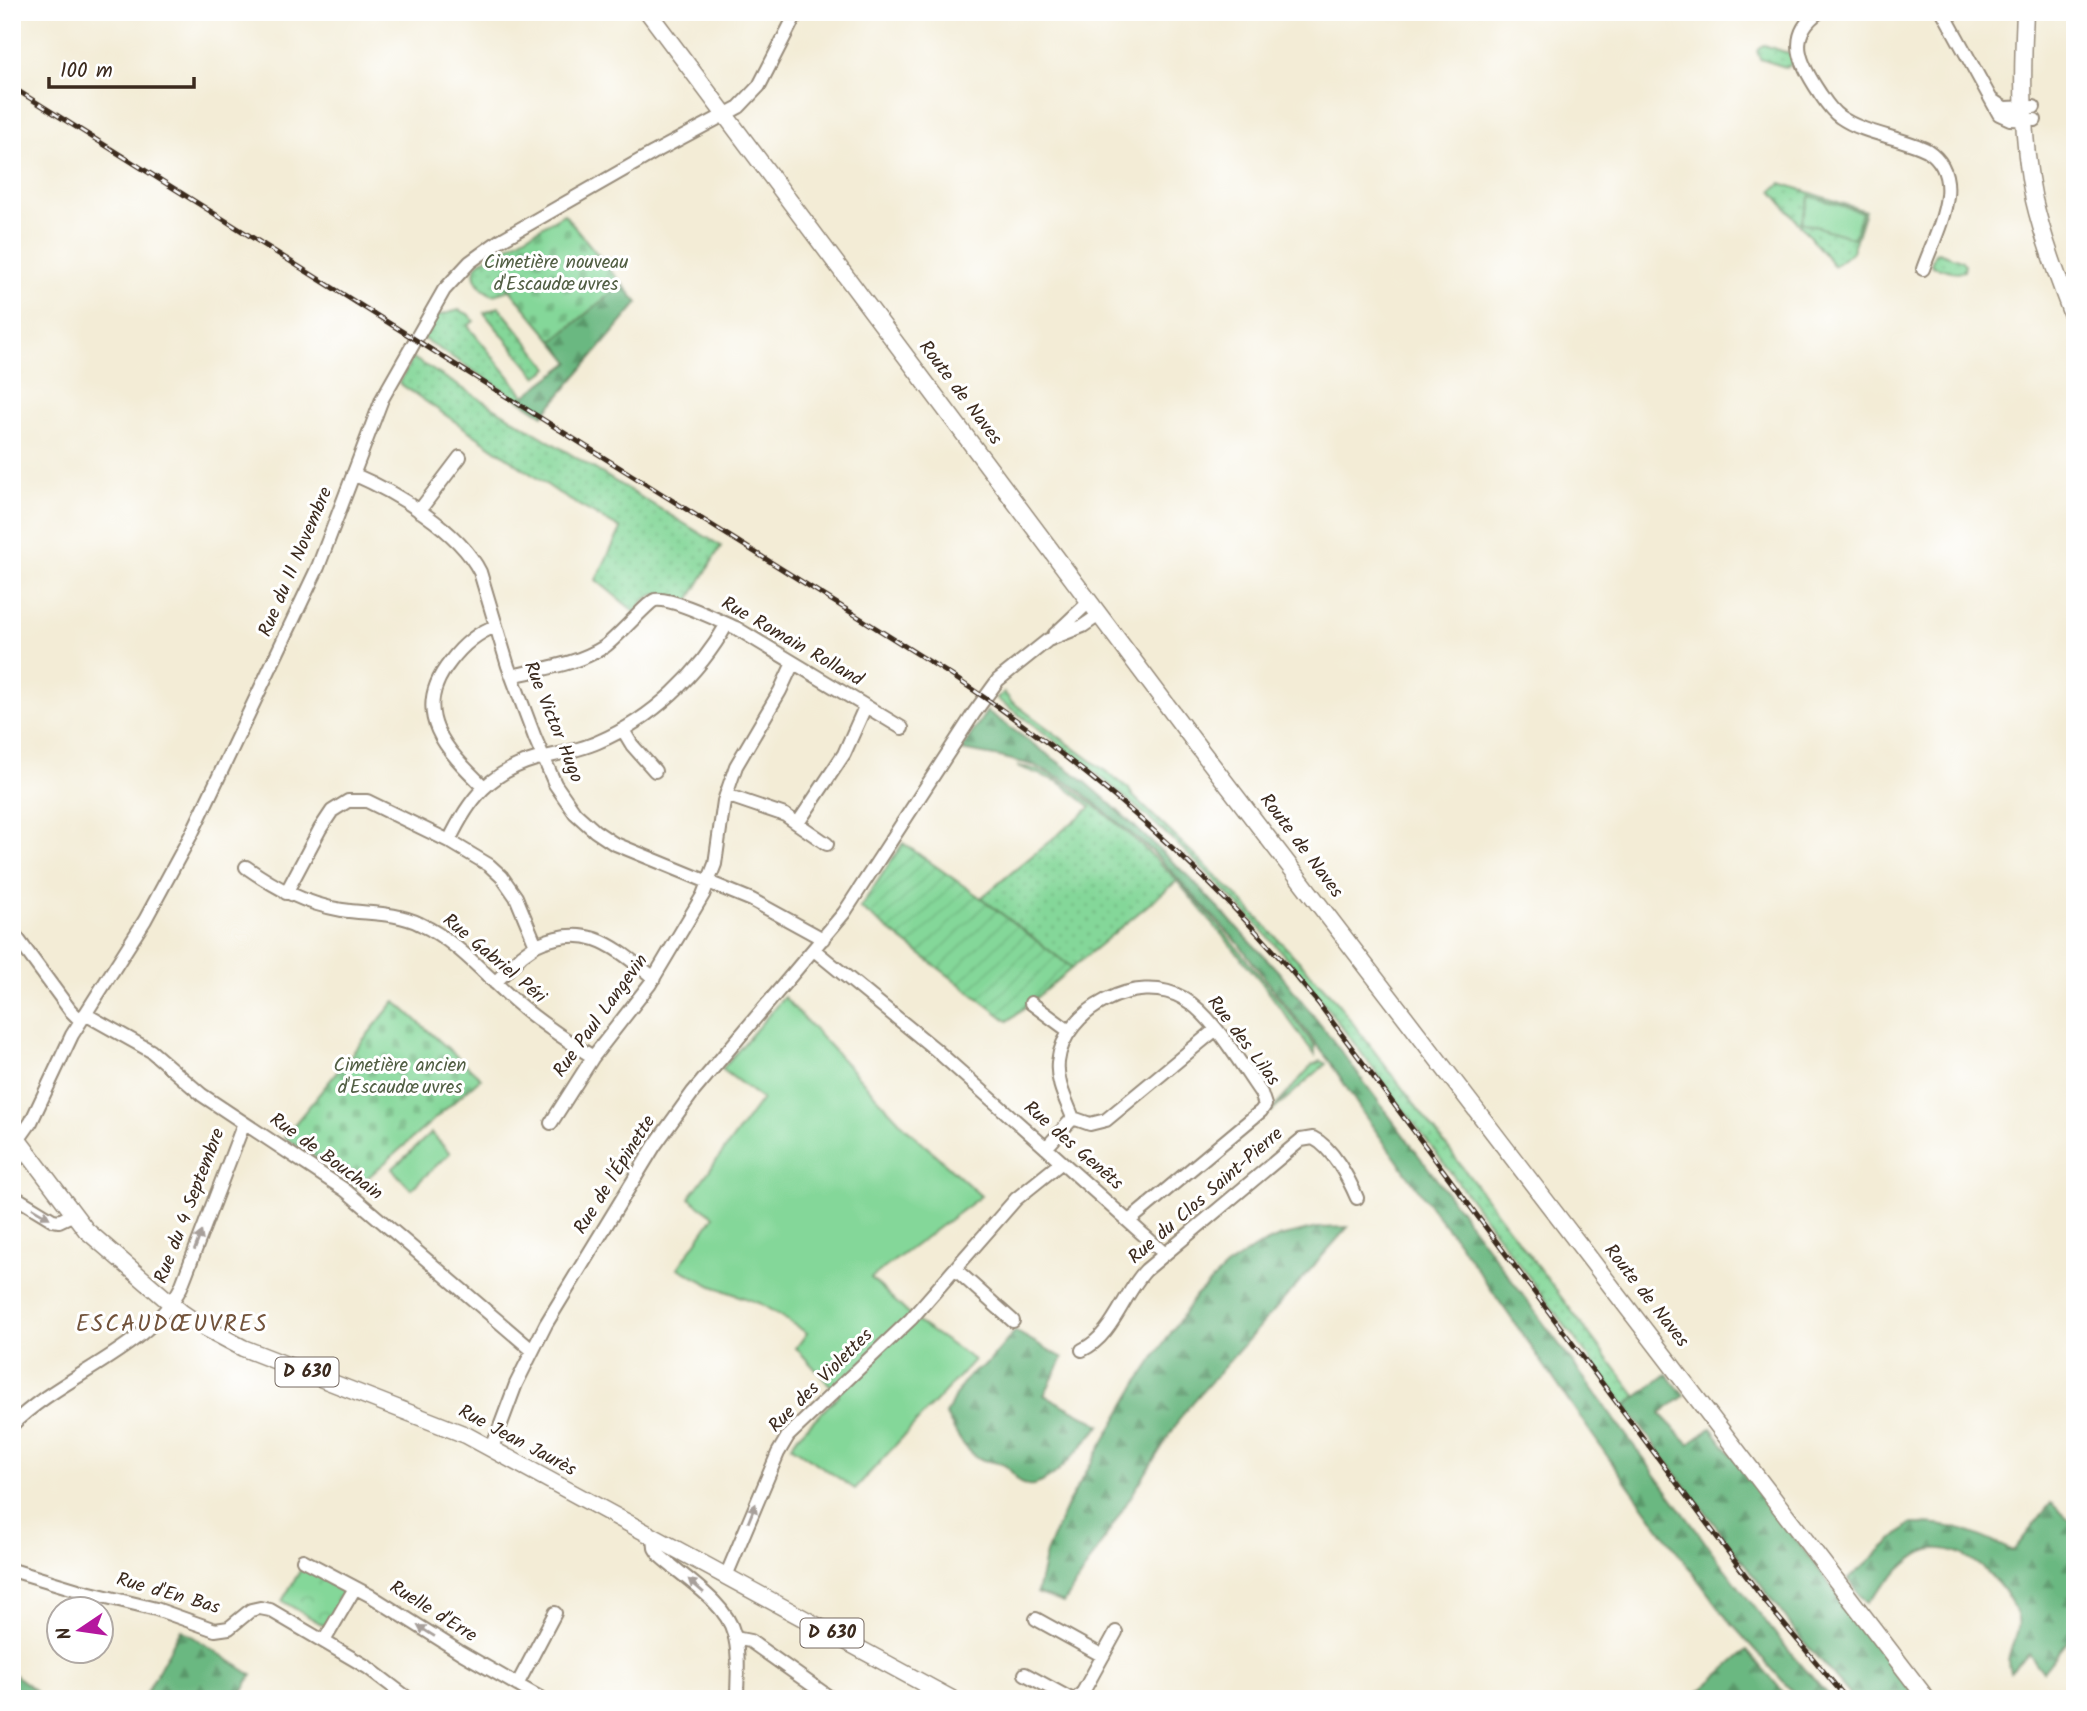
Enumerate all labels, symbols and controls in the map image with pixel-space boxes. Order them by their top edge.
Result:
scale bar [49,46,194,90]
text: 100 m [60,55,113,88]
park label: Cimetière nouveau d'Escaudœuvres [484,248,628,300]
street label: Route de Naves [911,334,1009,452]
street label: Rue du 11 Novembre [251,482,341,642]
street label: Rue Romain Rolland [715,589,869,695]
street label: Rue Victor Hugo [515,657,591,787]
street label: Route de Naves [1252,787,1350,905]
street label: Rue Gabriel Péri [435,906,554,1013]
street label: Rue Paul Langevin [546,948,656,1084]
street label: Rue des Lilas [1199,989,1287,1093]
park label: Cimetière ancien d'Escaudœuvres [334,1051,466,1103]
street label: Rue des Genêts [1016,1094,1130,1198]
street label: Rue de Bouchain [263,1105,389,1209]
street label: Rue de l'Épinette [566,1109,664,1241]
street label: Rue du Clos Saint-Pierre [1122,1120,1291,1272]
street label: Rue du 4 Septembre [147,1124,234,1288]
one-way arrow [32,1206,51,1219]
one-way arrow [193,1230,204,1251]
street label: Route de Naves [1596,1238,1696,1354]
district label: ESCAUDŒUVRES [76,1307,268,1343]
street label: Rue des Violettes [762,1322,880,1440]
road number: D 630 [276,1358,338,1386]
street label: Rue Jean Jaurès [452,1397,582,1485]
one-way arrow [747,1503,758,1524]
street label: Rue d'En Bas [113,1565,223,1623]
street label: Ruelle d'Erre [383,1573,483,1651]
one-way arrow [687,1579,704,1595]
north arrow [46,1596,116,1666]
road number: D 630 [800,1618,864,1648]
text: N [49,1624,81,1643]
one-way arrow [416,1624,435,1637]

